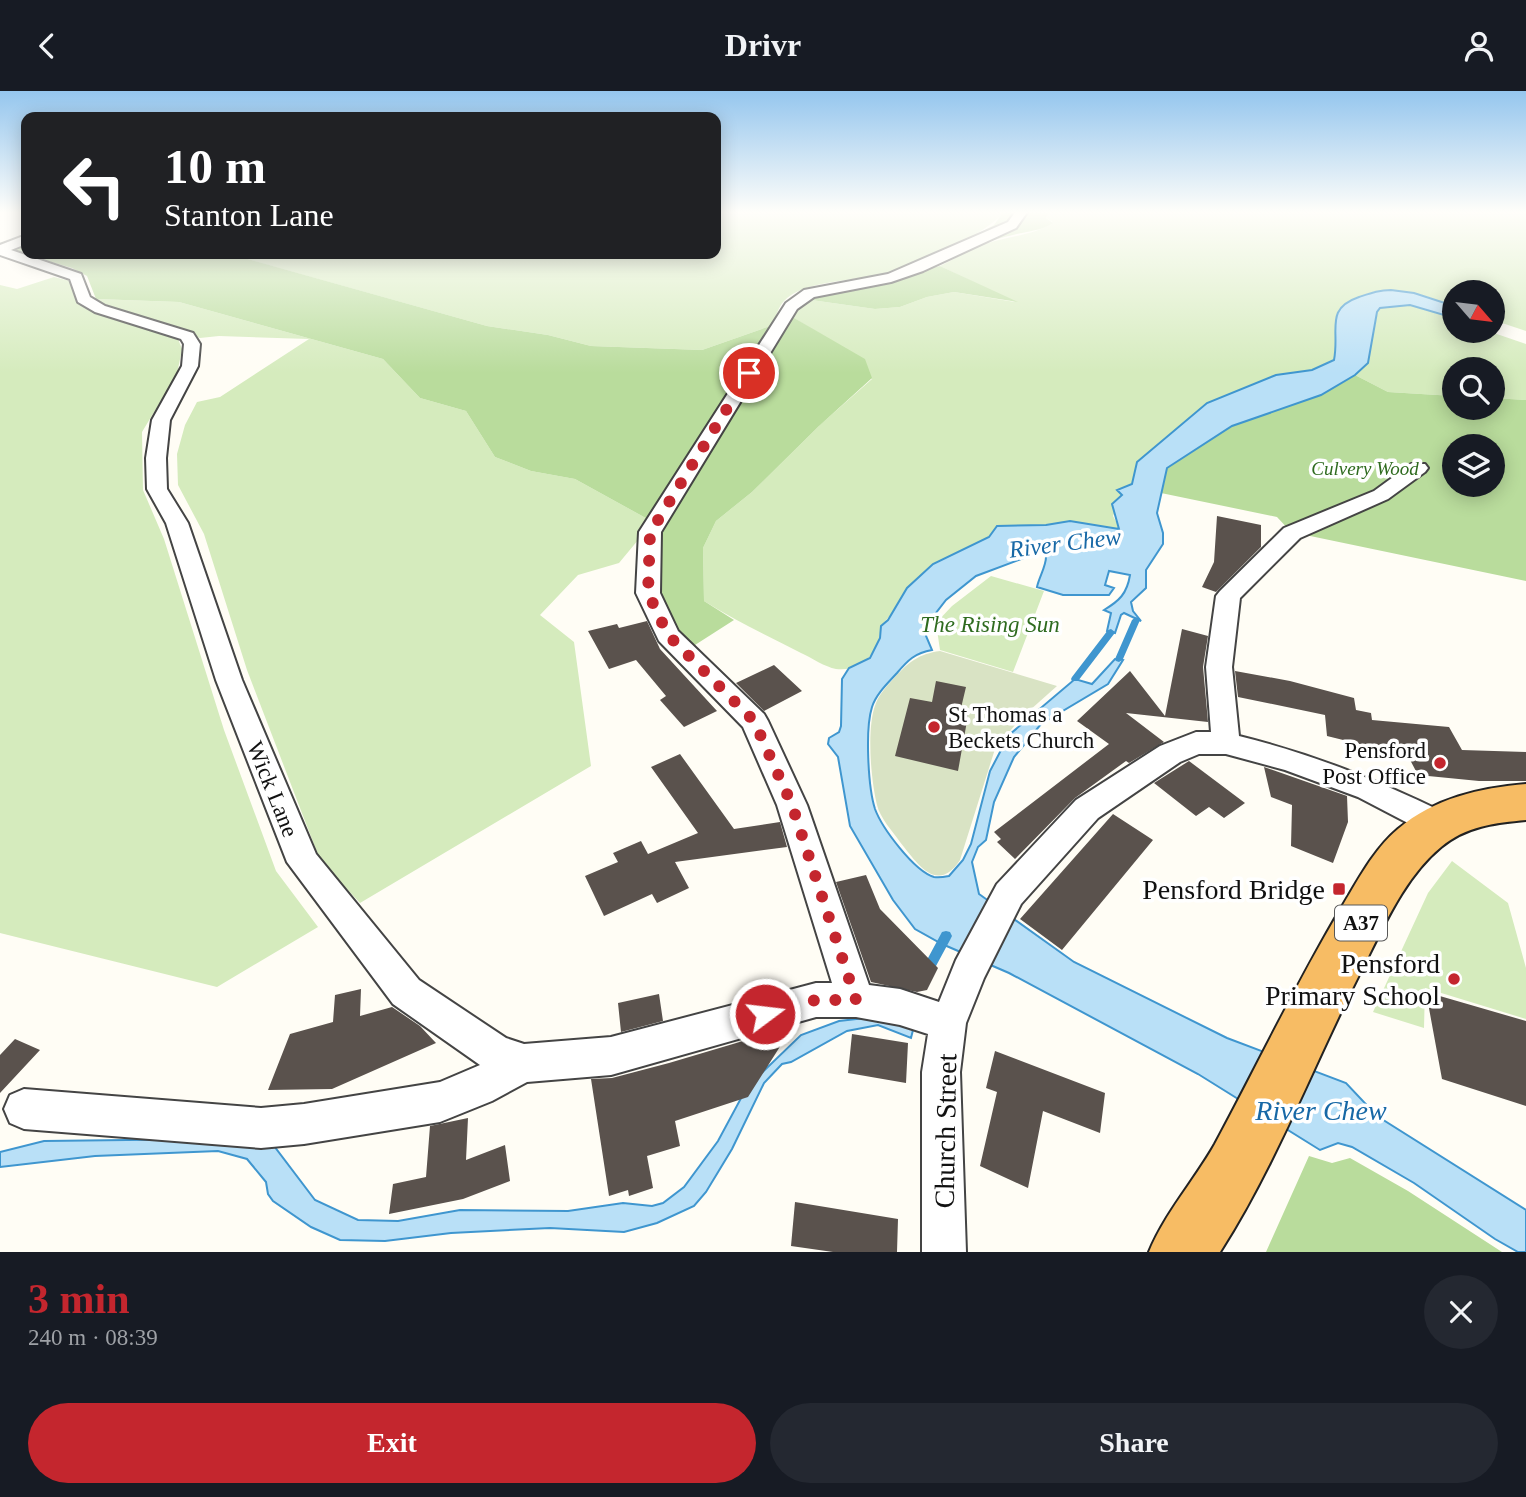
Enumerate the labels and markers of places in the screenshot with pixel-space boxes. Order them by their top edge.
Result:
pin [719,343,779,403]
place label: St Thomas a Beckets Church [948,702,1095,753]
marker: St Thomas a Beckets Church [926,719,942,735]
place label: Pensford Post Office [1322,738,1426,789]
marker: Pensford Post Office [1432,755,1448,771]
place label: Pensford Bridge [1142,874,1325,905]
marker: Pensford Bridge [1331,881,1347,897]
place label: Pensford Primary School [1265,948,1440,1011]
marker: Pensford Primary School [1446,971,1462,987]

